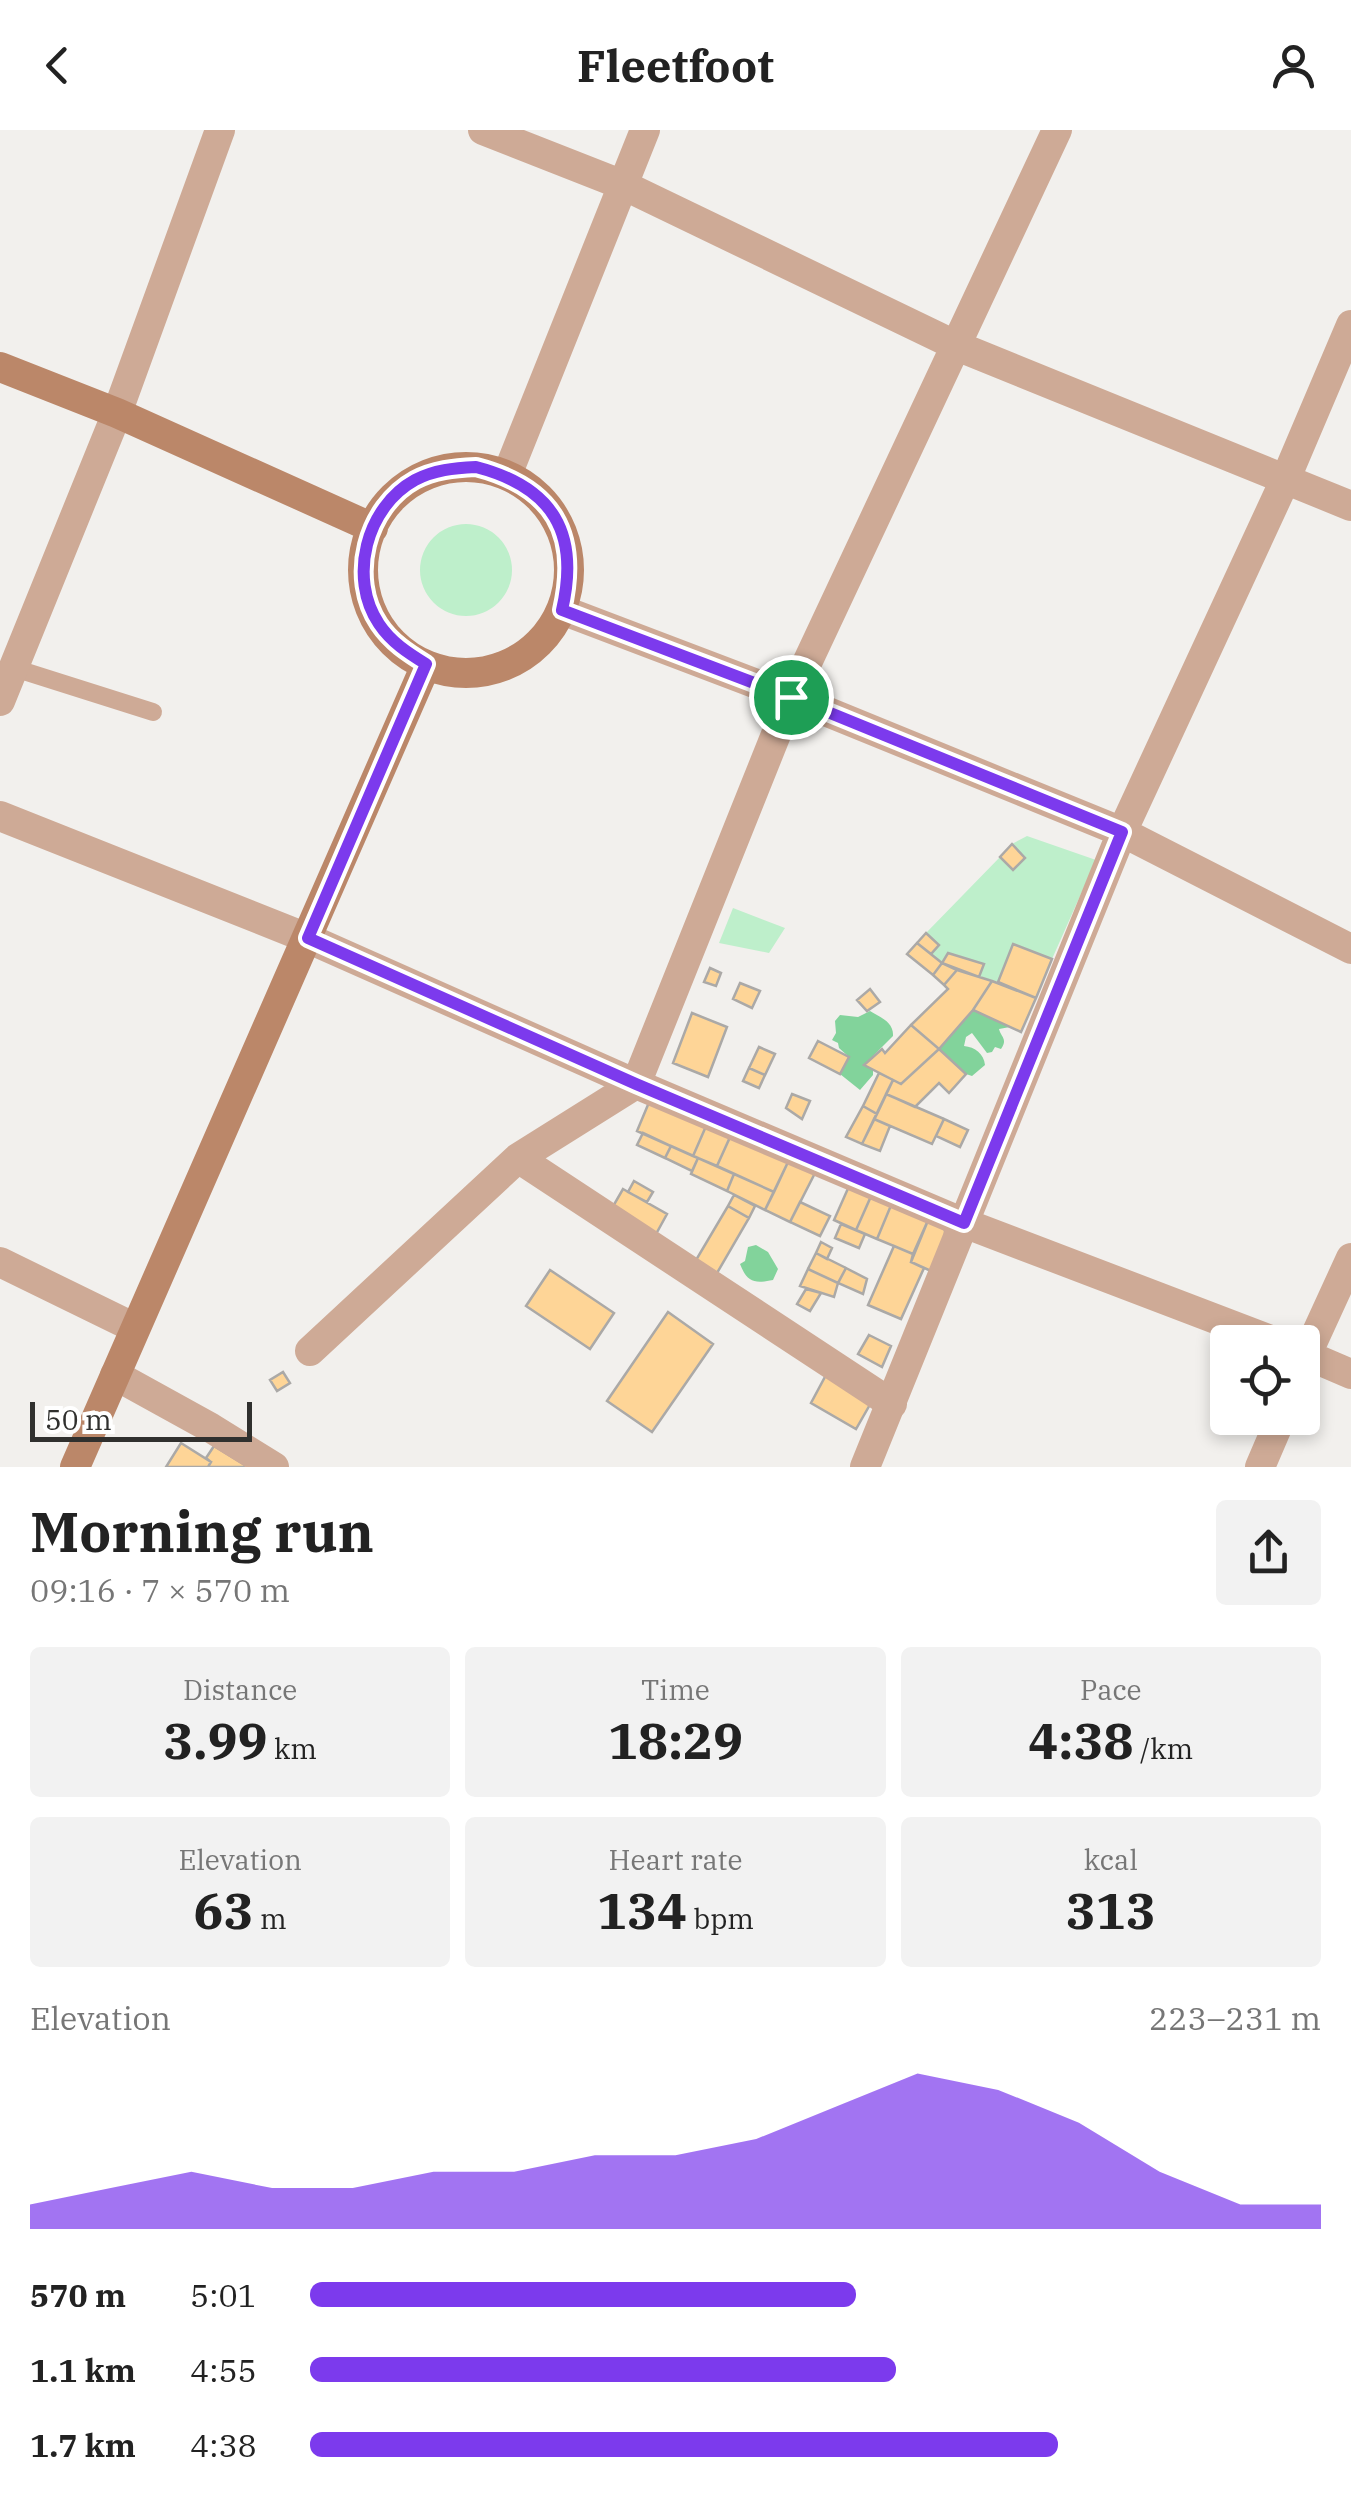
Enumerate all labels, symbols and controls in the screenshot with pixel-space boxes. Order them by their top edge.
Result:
text: Fleetfoot [577,36,774,94]
icon: back [30,38,85,93]
icon: person [1266,38,1321,93]
pin [749,655,834,740]
icon: arrive [764,670,819,725]
map controls [1210,1325,1320,1435]
button: locate [1210,1325,1320,1435]
scale bar [30,1397,252,1442]
text: 50 m [45,1401,112,1438]
text: Morning run [30,1496,374,1567]
button: share [1216,1500,1321,1605]
text: 09:16 · 7 × 570 m [30,1569,290,1611]
text: Distance [183,1671,297,1708]
text: Time [641,1671,710,1708]
text: Pace [1080,1671,1142,1708]
text: 3.99 [163,1708,267,1773]
text: 18:29 [608,1708,743,1773]
text: 4:38 [1028,1708,1134,1773]
text: km [267,1730,317,1767]
text: /km [1134,1730,1193,1767]
text: Elevation [178,1841,302,1878]
text: Heart rate [609,1841,742,1878]
text: kcal [1084,1841,1138,1878]
text: 63 [194,1878,254,1943]
text: 134 [597,1878,687,1943]
text: 313 [1066,1878,1156,1943]
text: m [254,1900,287,1937]
text: bpm [687,1900,754,1937]
text: Elevation [30,1997,171,2039]
text: 223–231 m [1149,1997,1321,2039]
text: 570 m [30,2274,126,2316]
text: 5:01 [190,2274,257,2316]
text: 1.1 km [30,2349,136,2391]
text: 4:55 [190,2349,257,2391]
text: 1.7 km [30,2424,136,2466]
text: 4:38 [190,2424,257,2466]

